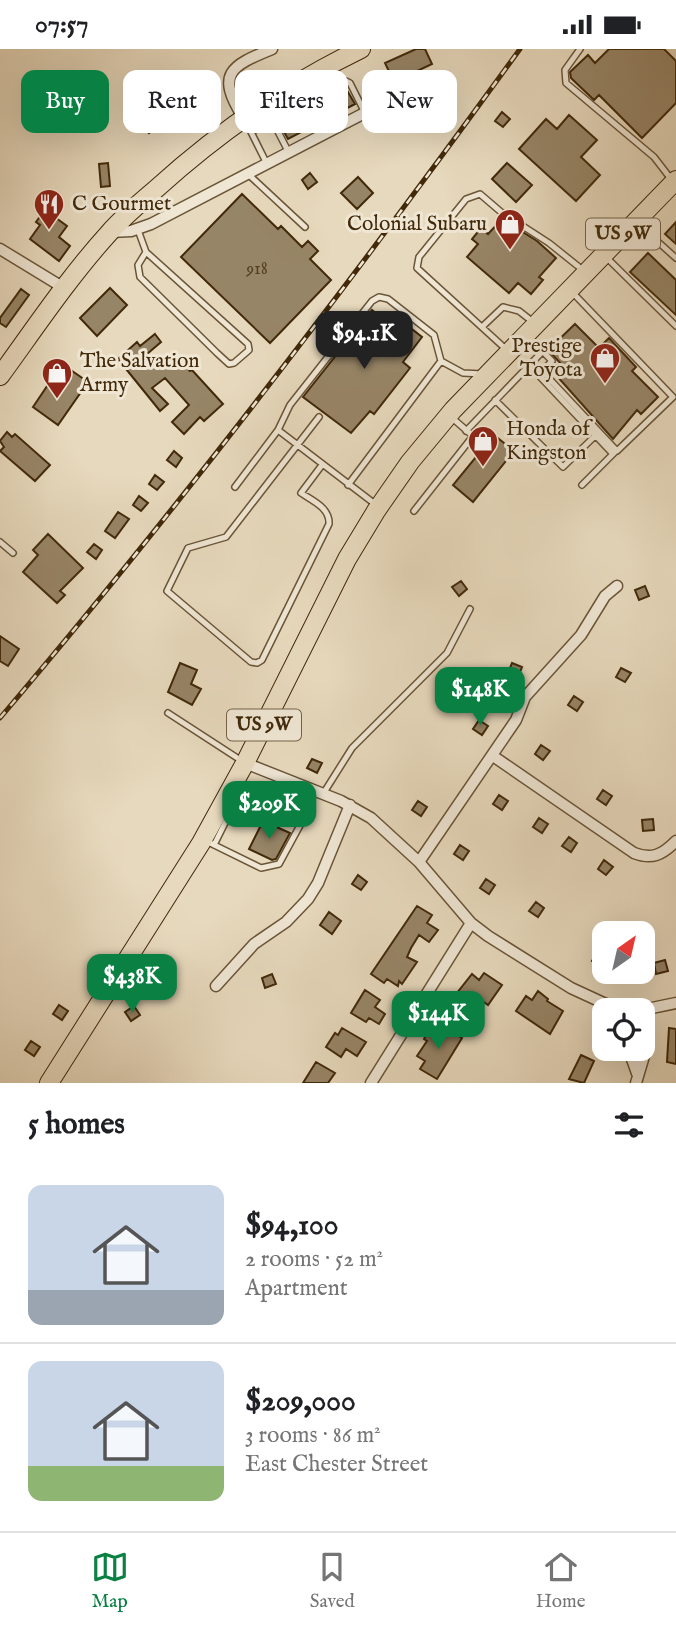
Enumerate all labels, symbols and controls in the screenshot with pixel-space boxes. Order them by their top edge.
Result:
text: 07:57 [35,8,88,41]
chip: Buy [21,70,109,133]
chip: Rent [123,70,221,133]
chip: Filters [235,70,348,133]
chip: New [362,70,457,133]
restaurant icon: C Gourmet [32,187,66,231]
place label: C Gourmet [72,191,171,218]
shop icon: Colonial Subaru [493,207,527,251]
place label: Colonial Subaru [347,211,487,238]
road number: US 9W [586,218,660,249]
house number: 918 [245,258,268,281]
pin: $94.1K [307,311,421,371]
text: $94.1K [332,319,396,348]
place label: Prestige Toyota [511,333,583,384]
shop icon: Prestige Toyota [588,341,622,385]
place label: The Salvation Army [79,348,200,399]
shop icon: The Salvation Army [40,356,74,400]
place label: Honda of Kingston [506,416,593,467]
shop icon: Honda of Kingston [466,424,500,468]
pin: $148K [431,667,529,727]
text: $148K [451,675,509,704]
road number: US 9W [227,709,301,741]
pin: $209K [220,781,318,841]
text: $209K [238,789,300,818]
north arrow [592,921,654,983]
map controls [592,921,655,1061]
pin: $438K [83,955,181,1014]
text: $438K [103,962,161,991]
pin: $144K [389,991,487,1051]
button: locate [592,998,655,1061]
text: $144K [408,999,468,1028]
text: 5 homes [28,1106,125,1144]
icon: filters [610,1106,648,1144]
text: $94,100 [245,1207,339,1245]
icon: home [84,1213,168,1297]
text: 2 rooms · 52 m² [245,1245,383,1274]
text: Apartment [245,1274,348,1303]
text: $209,000 [245,1383,356,1421]
icon: home [84,1389,168,1473]
text: 3 rooms · 86 m² [245,1421,381,1450]
text: East Chester Street [245,1450,428,1479]
tab: Map [91,1548,129,1614]
tab: Saved [310,1548,355,1614]
tab: Home [536,1548,585,1614]

